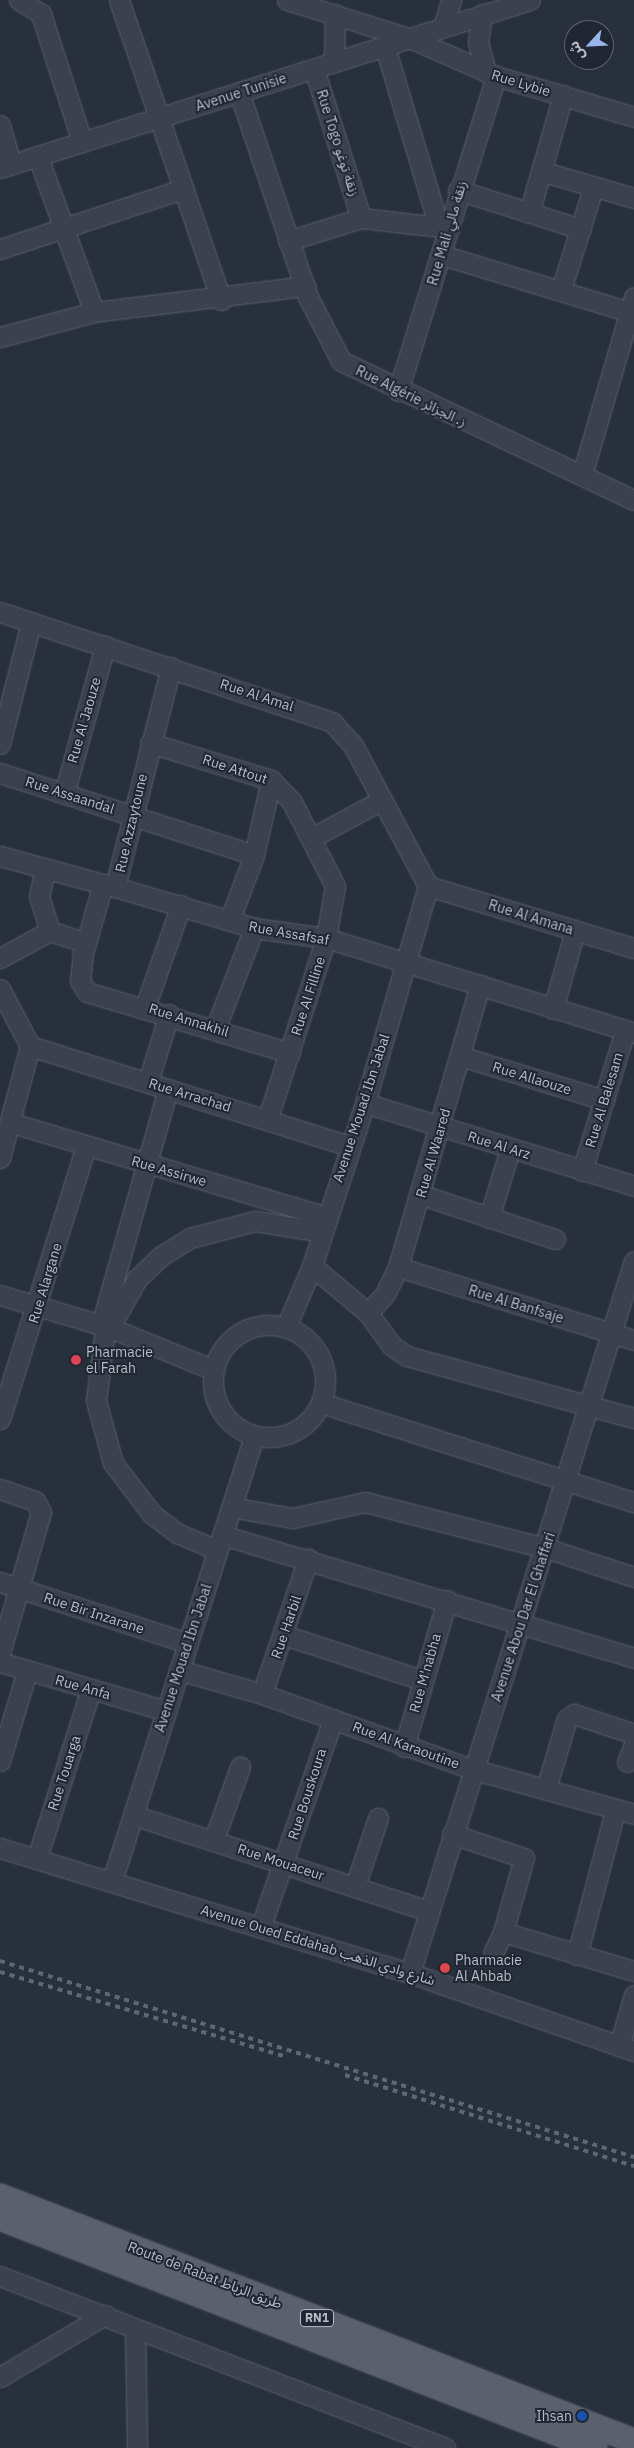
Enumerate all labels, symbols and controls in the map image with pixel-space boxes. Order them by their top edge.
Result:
north arrow [564,20,614,70]
text: ش [564,38,589,63]
street label: Rue Lybie [490,66,552,100]
street label: Avenue Tunisie [193,69,289,115]
street label: Rue Togo زنقة توغو [313,87,363,199]
street label: Rue Mali زنقة مالي [424,179,470,287]
street label: Rue Algérie ز. الجزائر [353,362,469,430]
street label: Rue Al Jaouze [64,675,104,765]
street label: Rue Al Amal [218,675,296,715]
street label: Rue Attout [200,751,270,787]
street label: Rue Azzaytoune [111,772,151,874]
street label: Rue Assaandal [23,773,117,817]
street label: Rue Al Amana [486,896,576,938]
street label: Rue Assafsaf [248,918,330,948]
street label: Rue Al Filline [287,954,329,1038]
street label: Rue Annakhil [147,1000,231,1040]
street label: Avenue Mouad Ibn Jabal [329,1032,393,1184]
street label: Rue Al Balesam [582,1050,626,1150]
street label: Rue Allaouze [490,1058,574,1098]
street label: Rue Arrachad [147,1075,233,1115]
street label: Rue Al Waared [412,1106,454,1200]
street label: Rue Al Arz [466,1128,532,1162]
street label: Rue Assirwe [129,1152,209,1190]
street label: Rue Alargane [25,1241,65,1325]
street label: Rue Al Banfsaje [466,1282,566,1326]
place label: Pharmacie el Farah [86,1344,153,1376]
marker: Pharmacie el Farah [70,1354,82,1366]
street label: Avenue Abou Dar El Ghaffari [488,1530,558,1704]
street label: Avenue Mouad Ibn Jabal [151,1582,215,1734]
street label: Rue Bir Inzarane [42,1589,146,1637]
street label: Rue Harbil [267,1593,305,1661]
street label: Rue M'nabha [406,1631,444,1715]
street label: Rue Anfa [53,1671,113,1703]
street label: Rue Al Karaoutine [350,1718,462,1772]
street label: Rue Touarga [44,1733,84,1813]
street label: Rue Bouskoura [284,1746,330,1842]
street label: Rue Mouaceur [235,1840,327,1884]
street label: Avenue Oued Eddahab شارع وادي الذهب [199,1901,437,1989]
place label: Pharmacie Al Ahbab [455,1952,522,1984]
marker: Pharmacie Al Ahbab [439,1962,451,1974]
street label: Route de Rabat طريق الرباط [125,2238,285,2312]
road number: RN1 [300,2308,334,2328]
place label: Ihsan [536,2408,572,2424]
marker: Ihsan [576,2410,588,2422]

